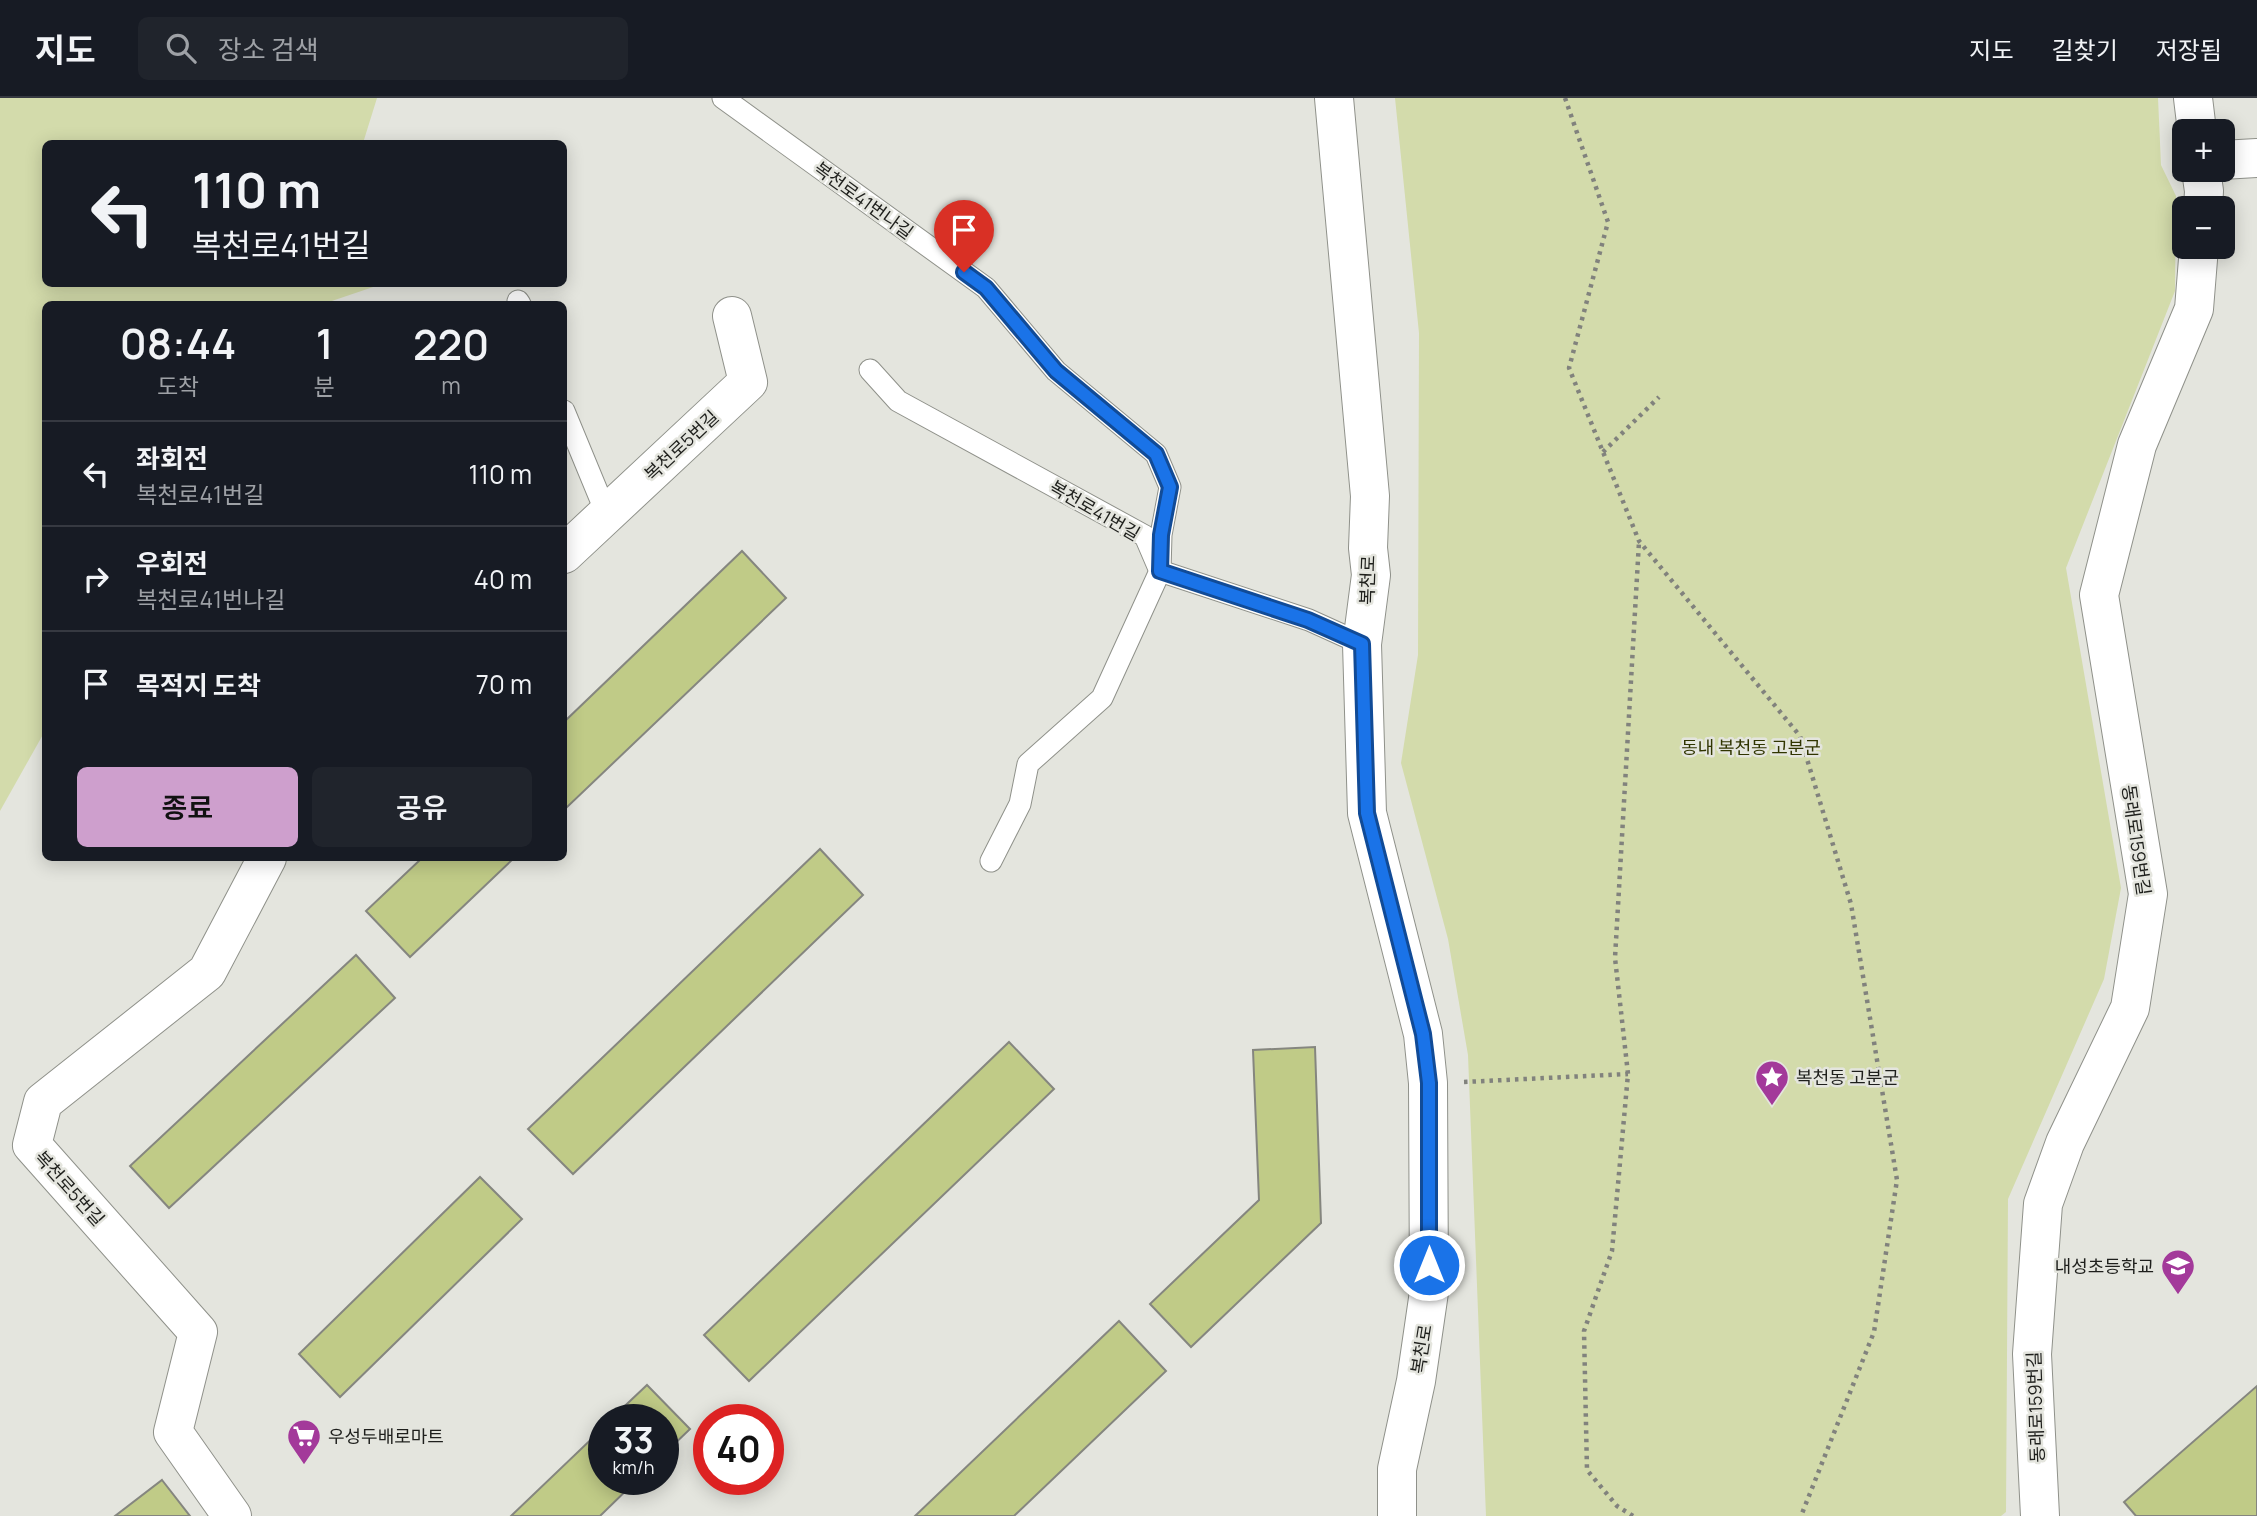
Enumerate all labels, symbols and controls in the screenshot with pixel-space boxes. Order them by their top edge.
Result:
search box [138,17,628,80]
text: 지도 [35,27,96,72]
icon: search [162,29,200,67]
text: 장소 검색 [218,31,319,67]
text: 지도 [1969,33,2014,66]
text: 길찾기 [2052,33,2118,66]
text: 저장됨 [2156,33,2222,66]
map controls [2172,119,2235,259]
button: + [2172,119,2235,182]
text: 110 m [192,156,321,223]
street label: 복천로41번나길 [810,156,918,244]
icon: left [77,168,168,259]
button: − [2172,196,2235,259]
pin [934,200,994,272]
icon: arrive [945,211,983,249]
text: 복천로41번길 [192,223,371,267]
text: 08:44 [120,314,236,372]
text: 1 [316,314,333,372]
text: 220 [413,315,489,373]
text: m [441,369,461,401]
text: 도착 [157,370,199,402]
text: 분 [314,370,335,402]
street label: 복천로5번길 [639,404,723,486]
text: 좌회전 [136,440,208,476]
icon: left [77,455,115,493]
text: 110 m [469,456,532,492]
street label: 복천로41번길 [1046,474,1144,546]
text: 복천로41번길 [136,478,264,510]
text: 우회전 [136,545,208,581]
street label: 복천로 [1354,555,1380,605]
icon: right [77,560,115,598]
text: 40 m [474,561,532,597]
text: 복천로41번나길 [136,583,286,615]
icon: arrive [77,665,115,703]
text: 70 m [476,666,532,702]
text: 목적지 도착 [136,667,261,703]
park label: 동내 복천동 고분군 [1681,735,1821,759]
button: 종료 [77,767,298,847]
button: 공유 [312,767,532,847]
street label: 동래로159번길 [2117,783,2157,897]
place icon: 복천동 고분군 [1753,1058,1791,1107]
place label: 복천동 고분군 [1796,1065,1899,1089]
street label: 복천로5번길 [30,1145,110,1231]
position arrow [1392,1228,1466,1302]
school or university icon: 내성초등학교 [2159,1247,2197,1296]
place label: 내성초등학교 [2055,1254,2154,1278]
street label: 복천로 [1405,1323,1437,1375]
street label: 동래로159번길 [2021,1351,2049,1463]
speed limit sign: 40 [693,1404,784,1495]
text: 33 [613,1416,654,1464]
supermarket icon: 우성두배로마트 [285,1417,323,1466]
place label: 우성두배로마트 [328,1424,444,1448]
text: km/h [613,1455,654,1479]

